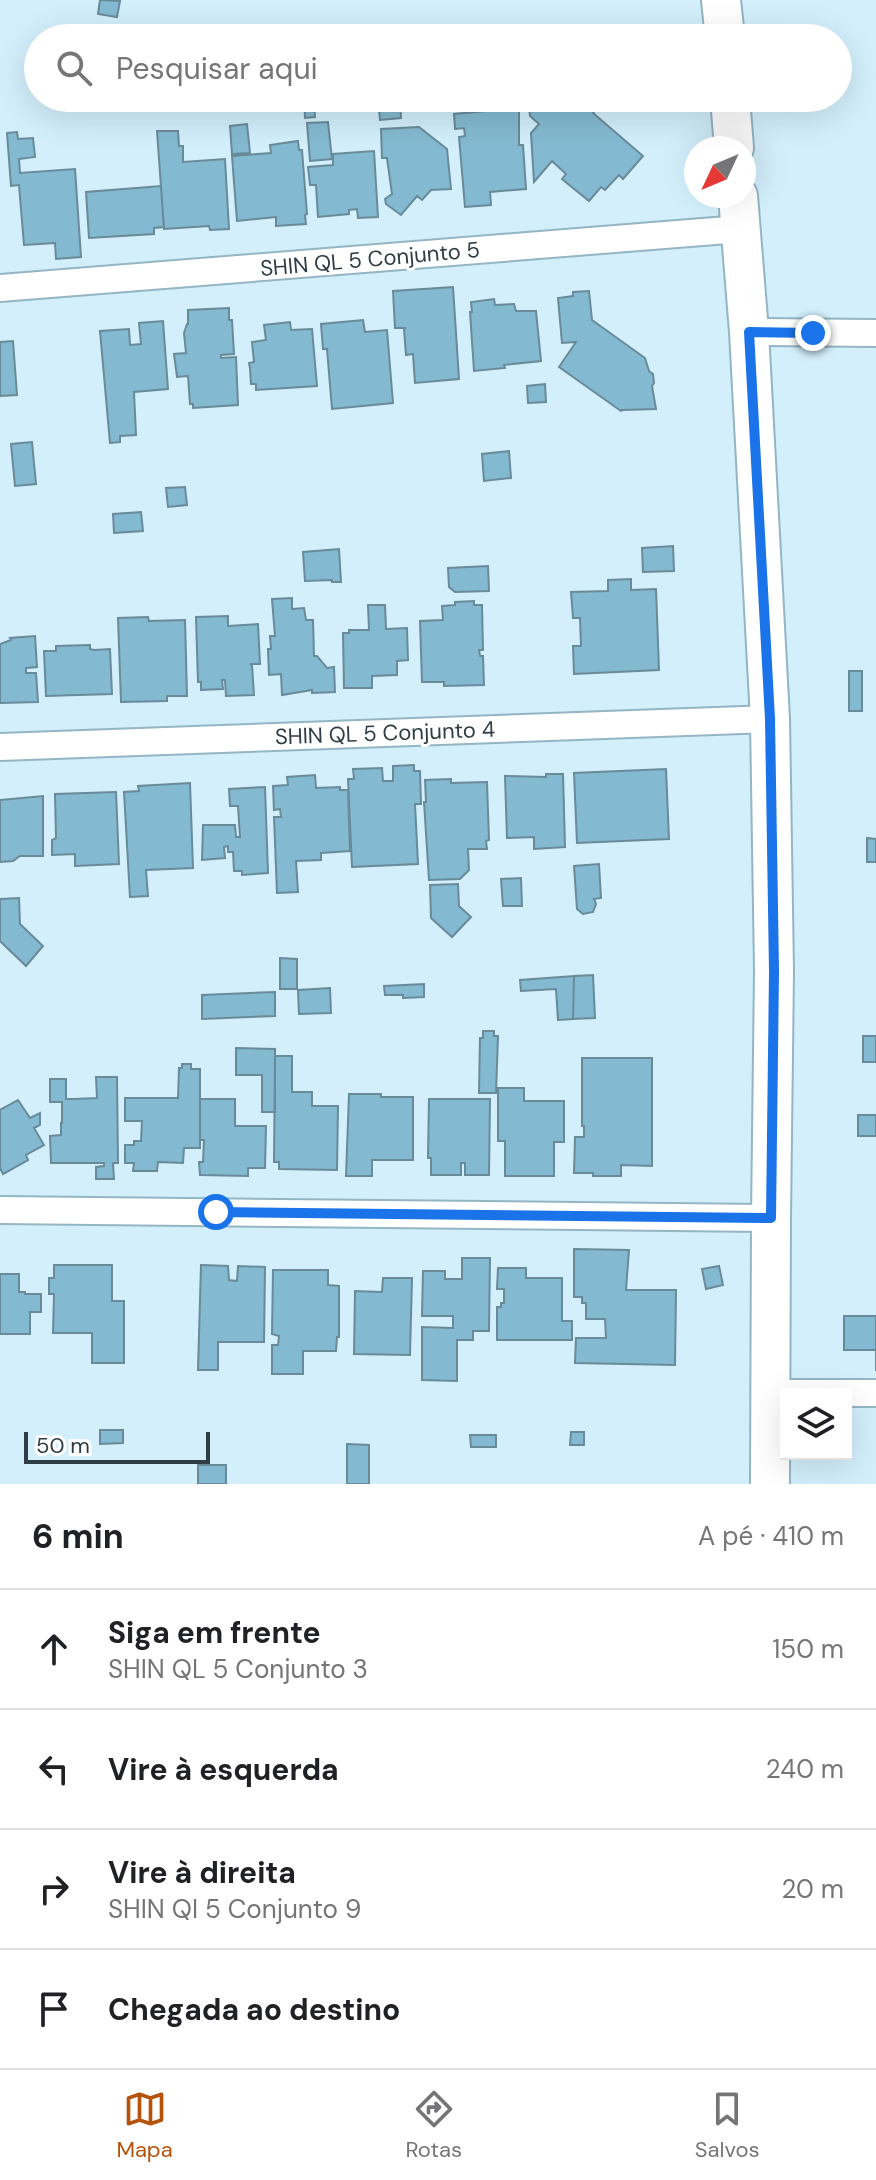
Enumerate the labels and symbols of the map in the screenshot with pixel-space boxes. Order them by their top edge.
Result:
north arrow [684,136,756,208]
street label: SHIN QL 5 Conjunto 5 [259,235,481,283]
route end [795,315,831,351]
street label: SHIN QL 5 Conjunto 4 [274,715,496,751]
route start [198,1194,234,1230]
scale bar [24,1428,210,1464]

